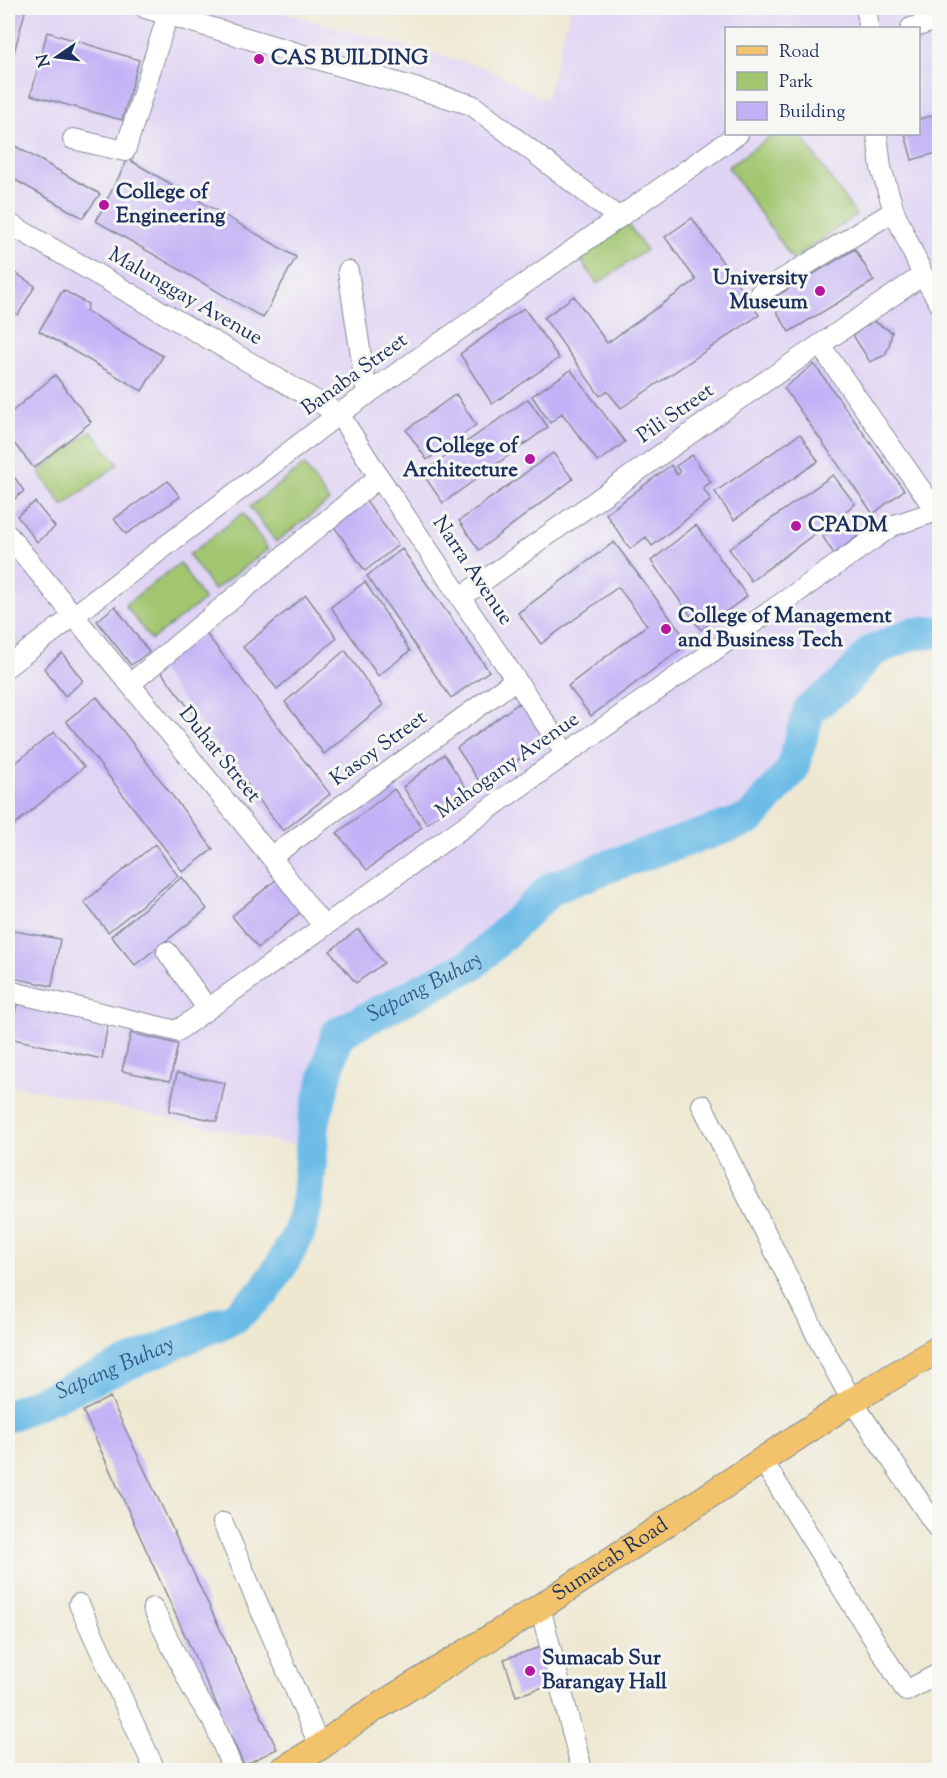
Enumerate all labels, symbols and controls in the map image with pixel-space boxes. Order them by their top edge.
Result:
north arrow [27,27,87,87]
legend [725,27,920,135]
text: Road [779,40,819,66]
place label: CAS BUILDING [271,44,428,74]
text: N [32,51,58,69]
marker: CAS BUILDING [252,52,266,66]
text: Park [779,70,814,96]
text: Building [779,100,845,126]
place label: College of Engineering [116,178,226,232]
marker: College of Engineering [97,198,111,212]
street label: Malunggay Avenue [102,241,268,353]
place label: University Museum [713,264,809,318]
marker: University Museum [813,284,827,298]
street label: Banaba Street [296,326,414,424]
street label: Pili Street [631,376,721,452]
place label: College of Architecture [403,432,520,486]
marker: College of Architecture [523,452,537,466]
street label: Narra Avenue [424,510,520,632]
place label: CPADM [808,511,888,541]
marker: CPADM [789,519,803,533]
place label: College of Management and Business Tech [678,602,892,656]
marker: College of Management and Business Tech [659,622,673,636]
street label: Duhat Street [171,700,267,810]
street label: Kasoy Street [324,704,434,794]
street label: Mahogany Avenue [430,705,586,827]
water label: Sapang Buhay [362,946,491,1032]
water label: Sapang Buhay [51,1329,179,1409]
street label: Sumacab Road [547,1511,675,1610]
place label: Sumacab Sur Barangay Hall [542,1644,667,1698]
marker: Sumacab Sur Barangay Hall [523,1664,537,1678]

